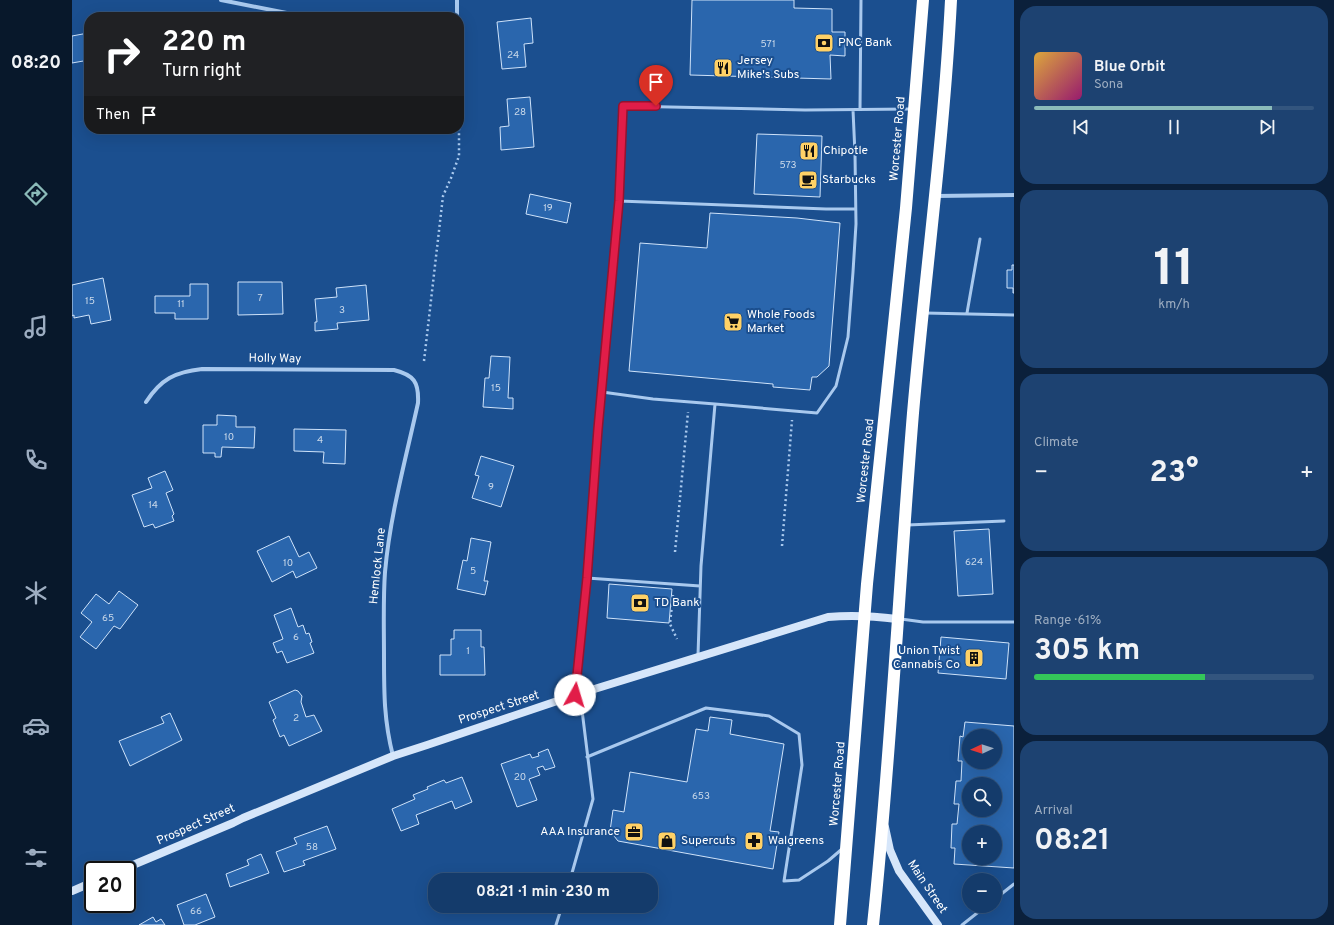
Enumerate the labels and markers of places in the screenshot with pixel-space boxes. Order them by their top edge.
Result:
bank icon: PNC Bank [813,32,835,54]
place label: PNC Bank [838,35,892,51]
place label: Jersey Mike's Subs [737,53,799,83]
restaurant icon: Jersey Mike's Subs [712,57,734,79]
pin [639,65,673,106]
restaurant icon: Chipotle [798,140,820,162]
place label: Chipotle [823,143,868,159]
cafe icon: Starbucks [797,169,819,191]
place label: Starbucks [822,172,876,188]
place label: Whole Foods Market [747,307,815,337]
supermarket icon: Whole Foods Market [722,311,744,333]
bank icon: TD Bank [629,592,651,614]
place label: TD Bank [654,595,700,611]
place label: Union Twist Cannabis Co [893,643,960,673]
building icon: Union Twist Cannabis Co [963,647,985,669]
office icon: AAA Insurance [623,821,645,843]
place label: AAA Insurance [540,824,620,840]
shop icon: Supercuts [656,830,678,852]
pharmacy icon: Walgreens [743,830,765,852]
place label: Supercuts [681,833,736,849]
place label: Walgreens [768,833,824,849]

